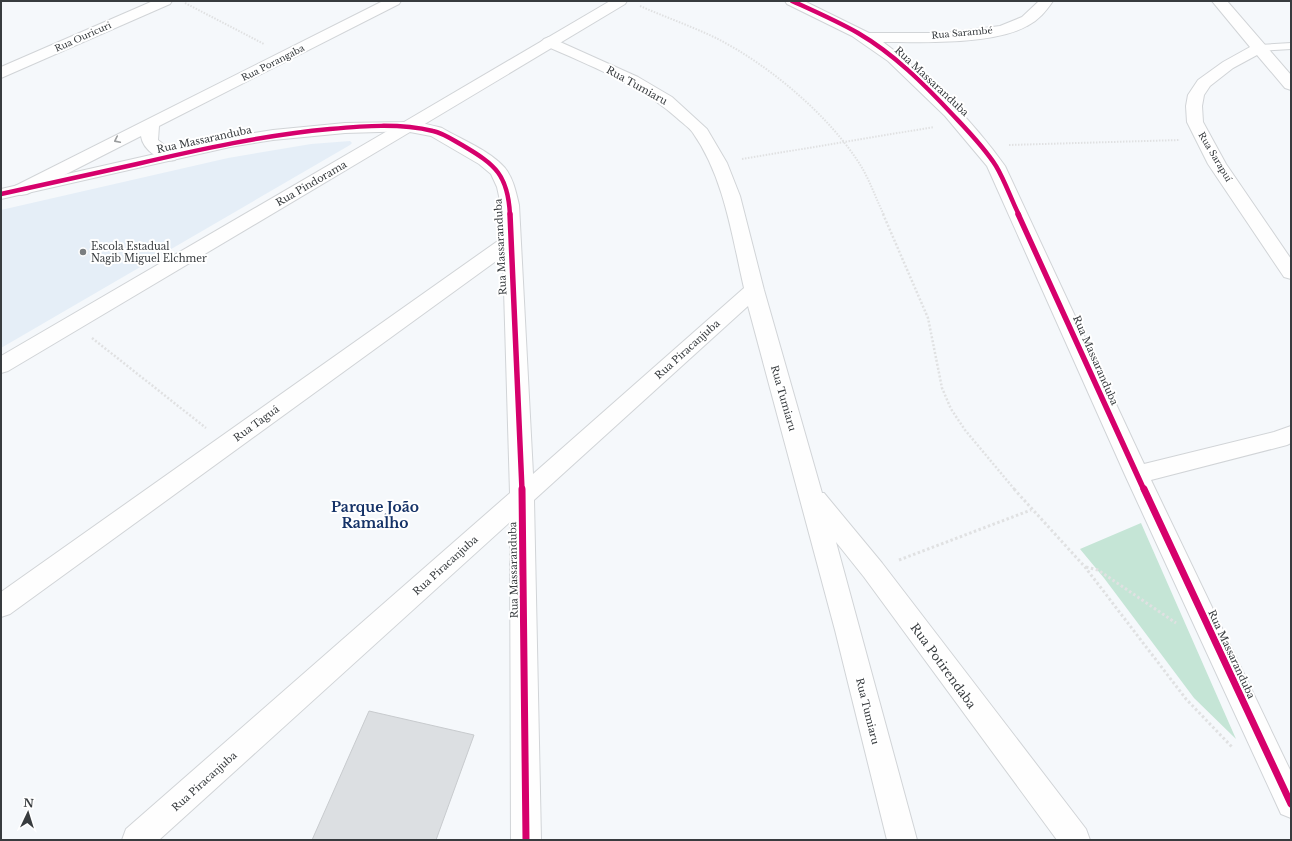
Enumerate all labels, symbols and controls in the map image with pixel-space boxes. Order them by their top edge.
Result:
street label: Rua Ouricuri [53,19,113,54]
street label: Rua Sarambé [931,24,993,41]
street label: Rua Porangaba [239,42,306,83]
street label: Rua Massaranduba [892,44,972,119]
street label: Rua Tumiaru [604,63,670,108]
street label: Rua Massaranduba [155,123,253,156]
street label: Rua Sarapuí [1196,130,1235,184]
one-way arrow [114,135,121,143]
street label: Rua Pindorama [273,158,350,209]
street label: Rua Massaranduba [491,198,510,296]
place label: Escola Estadual Nagib Miguel Elchmer [91,240,207,265]
marker: Escola Estadual Nagib Miguel Elchmer [78,247,88,257]
street label: Rua Massaranduba [1070,313,1121,407]
street label: Rua Piracanjuba [652,316,723,382]
street label: Rua Tumiaru [768,364,799,433]
street label: Rua Taguá [231,402,282,444]
district label: Parque João Ramalho [331,498,419,532]
street label: Rua Massaranduba [506,521,521,618]
street label: Rua Piracanjuba [410,532,481,598]
street label: Rua Massaranduba [1205,608,1258,701]
street label: Rua Potirendaba [907,620,980,712]
street label: Rua Tumiaru [853,677,882,746]
street label: Rua Piracanjuba [169,748,240,814]
north arrow [8,793,48,833]
text: N [23,796,35,810]

